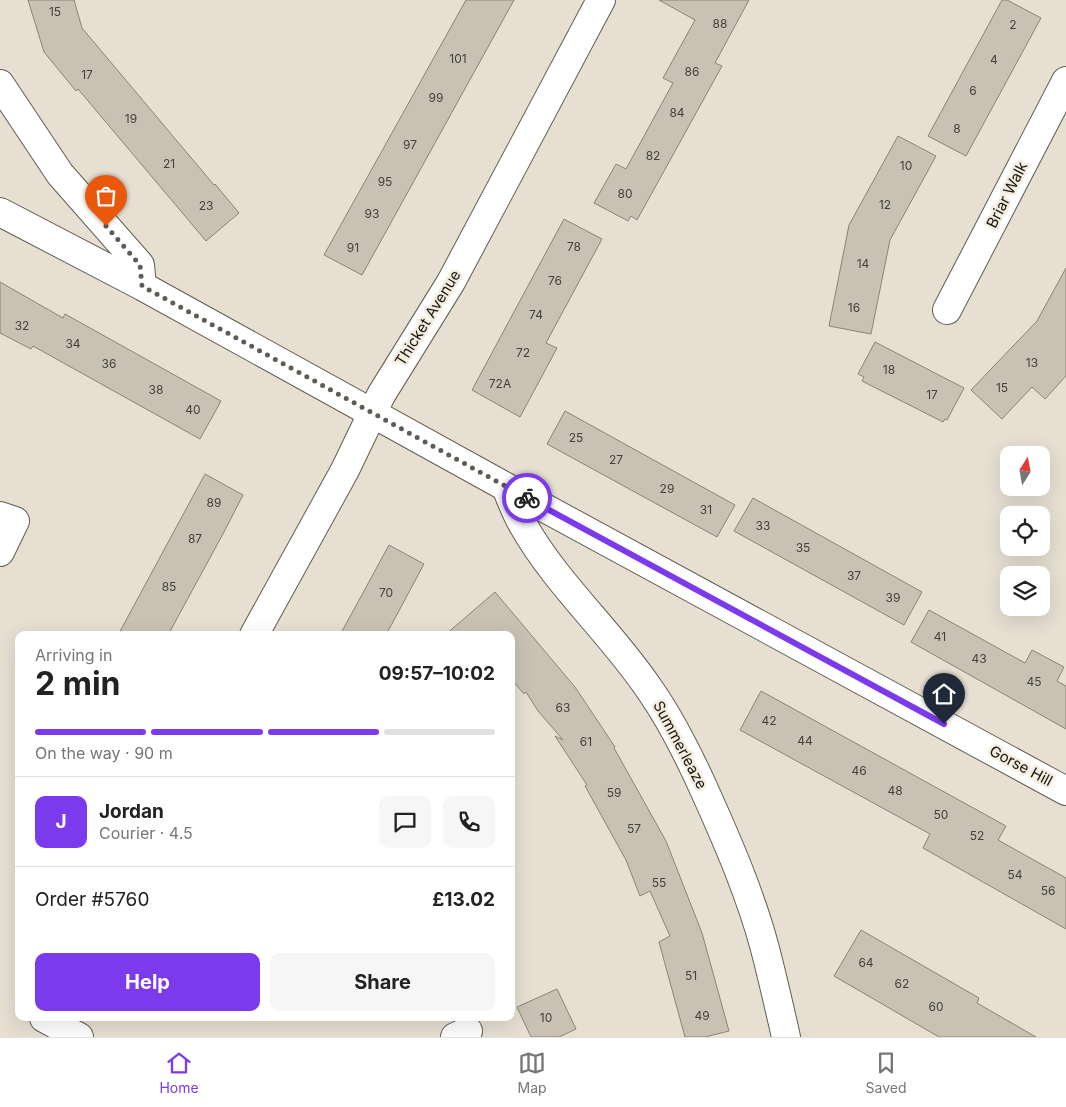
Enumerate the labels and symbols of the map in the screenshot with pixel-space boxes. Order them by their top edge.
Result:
house number: 15 [49,4,61,19]
house number: 88 [713,16,727,31]
house number: 2 [1009,17,1017,32]
house number: 101 [449,51,467,66]
house number: 4 [990,52,998,67]
house number: 86 [685,64,699,79]
house number: 17 [81,67,93,82]
house number: 6 [969,83,977,98]
house number: 99 [429,90,443,105]
house number: 84 [669,105,685,120]
house number: 19 [125,111,137,126]
house number: 8 [953,121,961,136]
house number: 97 [403,137,417,152]
house number: 82 [646,148,660,163]
house number: 21 [163,156,175,171]
house number: 10 [900,158,912,173]
street label: Briar Walk [982,158,1032,231]
house number: 95 [378,174,392,189]
pin [85,175,127,226]
house number: 80 [618,186,633,201]
house number: 12 [879,197,891,212]
house number: 23 [199,198,213,213]
house number: 93 [365,206,379,221]
house number: 78 [567,239,581,254]
house number: 91 [347,240,359,255]
house number: 14 [857,256,870,271]
street label: Thicket Avenue [391,266,465,369]
house number: 76 [548,273,562,288]
house number: 16 [848,300,860,315]
house number: 74 [529,307,543,322]
house number: 32 [15,318,29,333]
house number: 34 [65,336,81,351]
house number: 72 [516,345,530,360]
house number: 13 [1026,355,1038,370]
house number: 36 [102,356,116,371]
house number: 18 [883,362,895,377]
house number: 72A [489,376,511,391]
house number: 15 [996,380,1008,395]
house number: 38 [149,382,163,397]
house number: 17 [926,387,938,402]
house number: 40 [185,402,201,417]
house number: 25 [569,430,583,445]
north arrow [1000,446,1050,496]
house number: 27 [609,452,623,467]
courier [502,473,552,523]
house number: 29 [660,481,674,496]
house number: 89 [207,495,221,510]
house number: 31 [700,502,712,517]
house number: 33 [756,518,770,533]
house number: 87 [188,531,202,546]
house number: 35 [796,540,810,555]
house number: 37 [847,568,861,583]
house number: 85 [162,579,176,594]
house number: 70 [379,585,393,600]
house number: 39 [886,590,900,605]
house number: 41 [934,629,946,644]
house number: 43 [971,651,987,666]
pin [923,673,965,724]
house number: 45 [1026,674,1042,689]
street label: Summerleaze [649,697,712,792]
house number: 63 [556,700,570,715]
house number: 42 [761,713,777,728]
house number: 44 [797,733,813,748]
house number: 61 [580,734,592,749]
street label: Gorse Hill [986,741,1056,790]
house number: 46 [851,763,867,778]
house number: 48 [887,783,903,798]
house number: 59 [607,785,621,800]
house number: 50 [934,807,948,822]
house number: 57 [627,821,641,836]
house number: 52 [970,828,984,843]
house number: 54 [1007,867,1023,882]
house number: 55 [652,875,666,890]
house number: 56 [1041,883,1055,898]
house number: 64 [858,955,874,970]
house number: 51 [685,968,697,983]
house number: 62 [895,976,909,991]
house number: 60 [928,999,944,1014]
house number: 49 [694,1008,710,1023]
house number: 10 [540,1010,552,1025]

